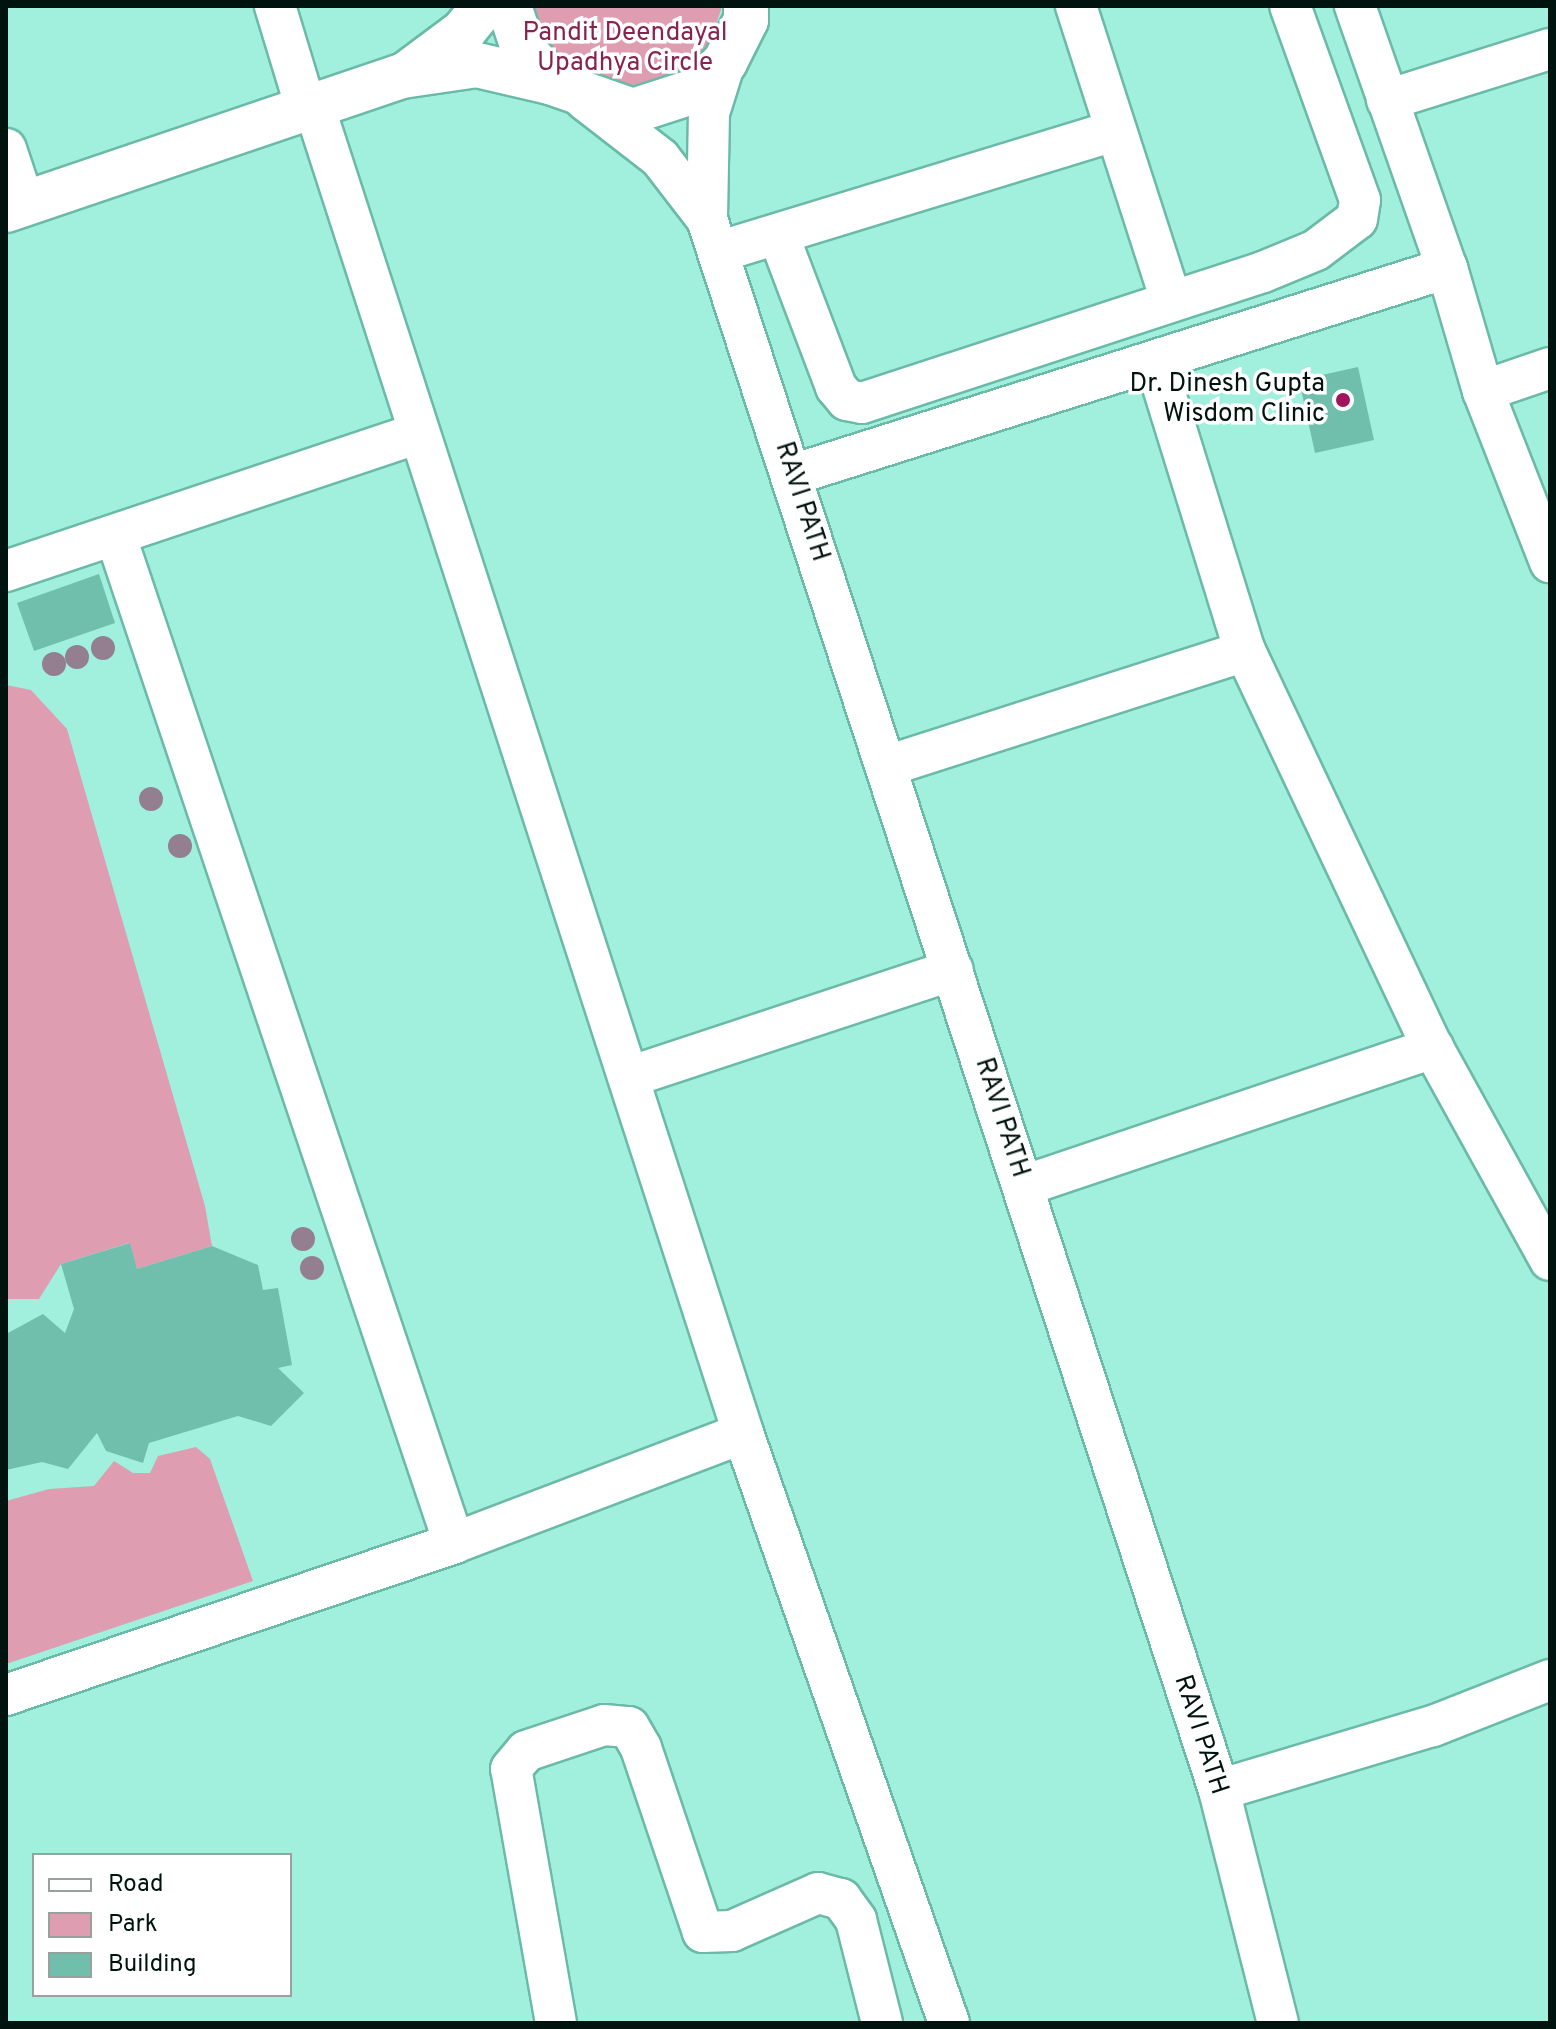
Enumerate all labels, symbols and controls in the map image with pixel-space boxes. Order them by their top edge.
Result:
park label: Pandit Deendayal Upadhya Circle [522,18,728,80]
place label: Dr. Dinesh Gupta Wisdom Clinic [1129,369,1325,430]
marker: Dr. Dinesh Gupta Wisdom Clinic [1332,389,1354,411]
street label: RAVI PATH [767,438,835,566]
street label: RAVI PATH [967,1054,1035,1182]
street label: RAVI PATH [1166,1671,1234,1799]
legend [32,1853,292,1997]
text: Road [108,1870,164,1900]
text: Park [108,1910,158,1940]
text: Building [108,1950,197,1980]

